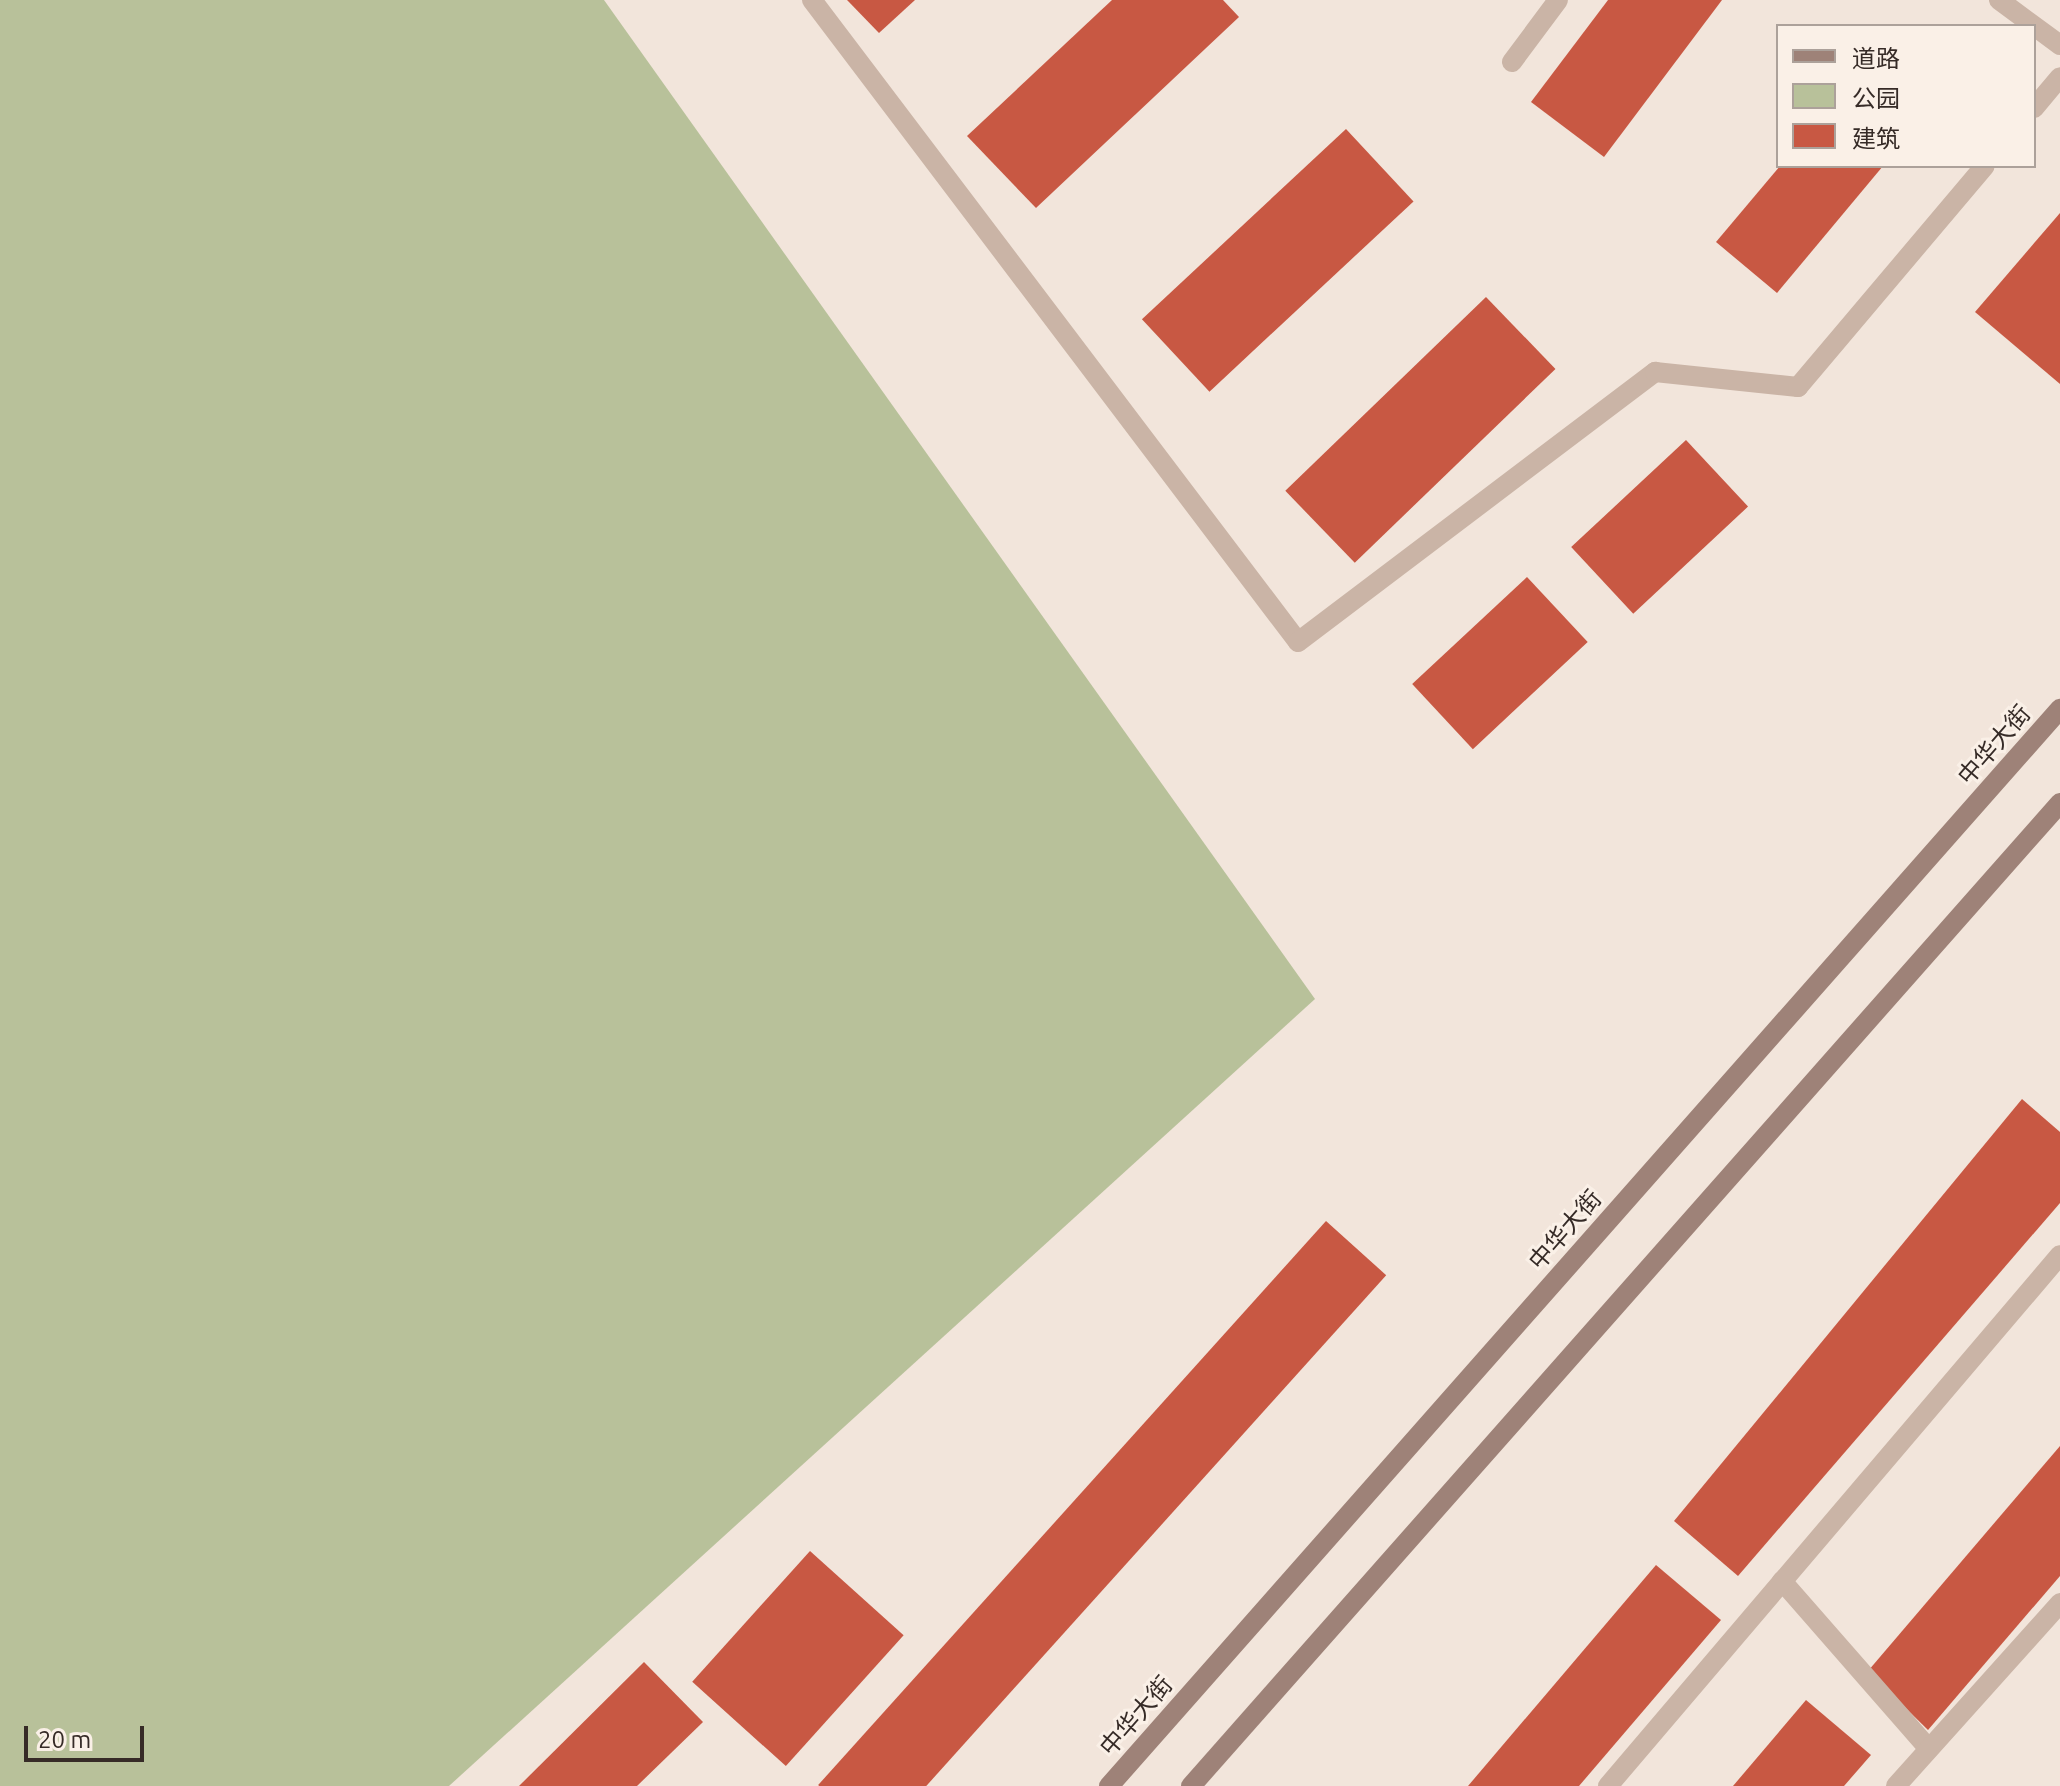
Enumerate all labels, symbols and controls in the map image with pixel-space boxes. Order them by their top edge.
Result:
legend [1776,24,2036,168]
text: 道路 [1852,45,1900,72]
text: 公园 [1852,85,1900,112]
text: 建筑 [1852,125,1900,152]
street label: 中华大街 [1952,699,2036,791]
street label: 中华大街 [1523,1184,1607,1276]
street label: 中华大街 [1094,1670,1178,1762]
scale bar [28,1710,148,1760]
text: 20 m [38,1726,91,1753]

